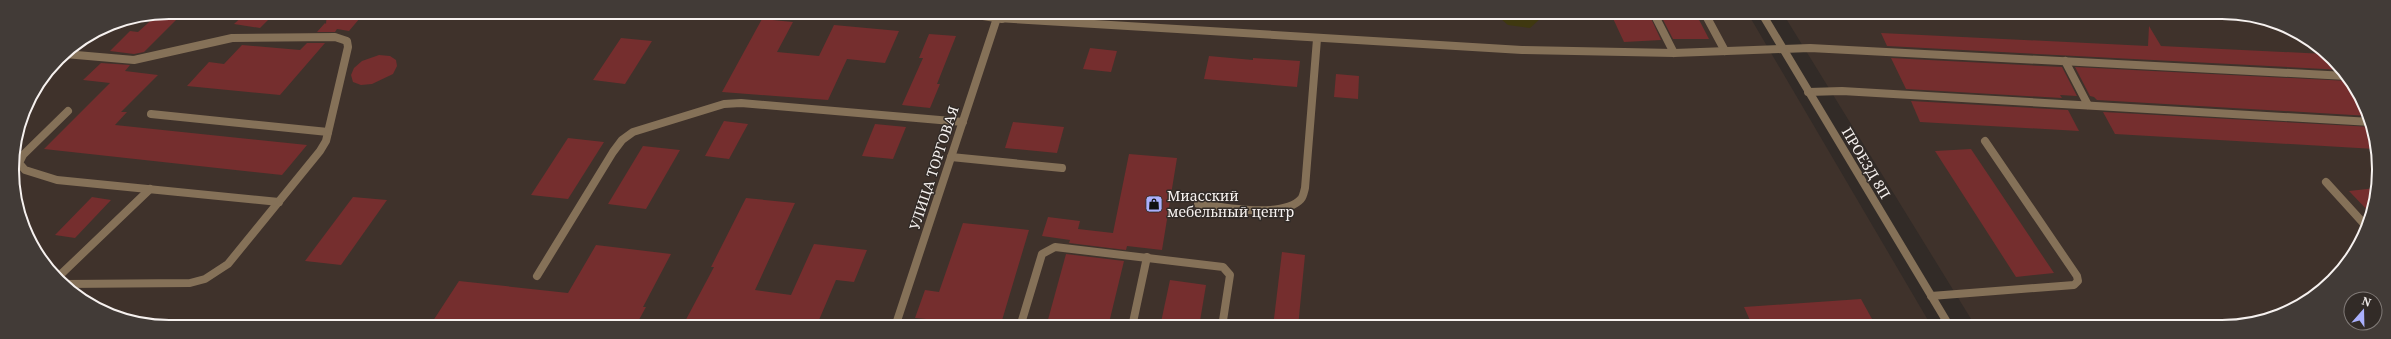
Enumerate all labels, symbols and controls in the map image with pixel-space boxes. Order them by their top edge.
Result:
street label: УЛИЦА ТОРГОВАЯ [905,103,963,232]
street label: ПРОЕЗД 8П [1838,124,1895,202]
place label: Миасский мебельный центр [1167,186,1294,221]
shop icon: Миасский мебельный центр [1144,194,1164,214]
north arrow [2343,291,2383,331]
text: N [2360,293,2374,310]

